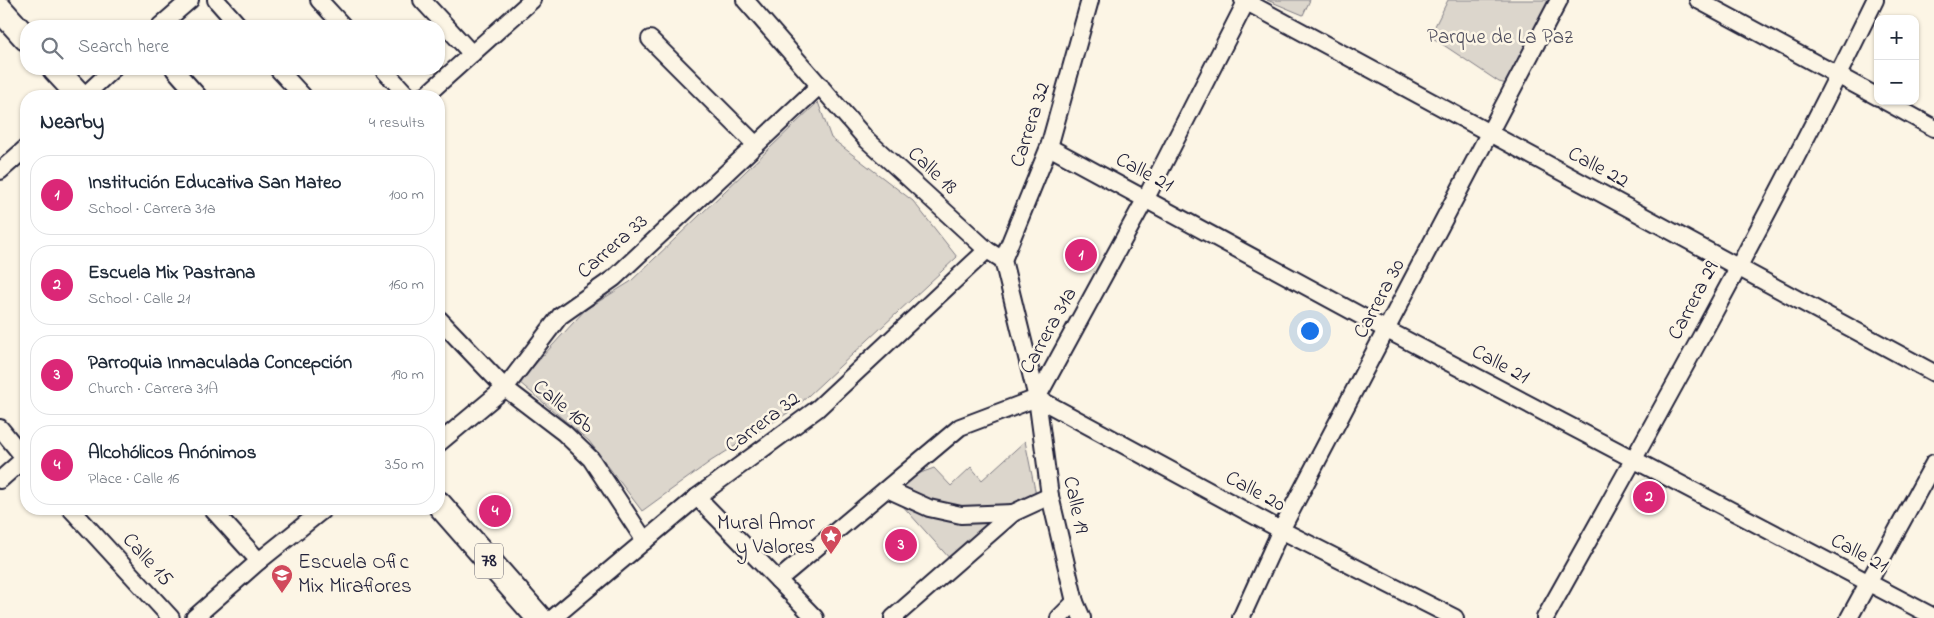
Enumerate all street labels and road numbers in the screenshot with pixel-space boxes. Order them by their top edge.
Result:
street label: Carrera 32 [1003,79,1059,171]
street label: Calle 22 [1562,139,1634,197]
street label: Calle 18 [900,140,964,202]
street label: Calle 21 [1110,145,1179,201]
street label: Carrera 33 [571,208,655,286]
street label: Carrera 30 [1347,254,1413,344]
street label: Carrera 29 [1661,256,1728,346]
street label: Carrera 31a [1013,282,1085,380]
street label: Calle 21 [1466,337,1535,393]
street label: Calle 16b [526,373,600,441]
street label: Carrera 32 [719,385,807,461]
street label: Calle 20 [1220,464,1290,520]
street label: Calle 19 [1054,474,1096,537]
street label: Calle 15 [115,526,179,594]
street label: Calle 21 [1825,526,1894,582]
road number: 78 [475,544,503,578]

